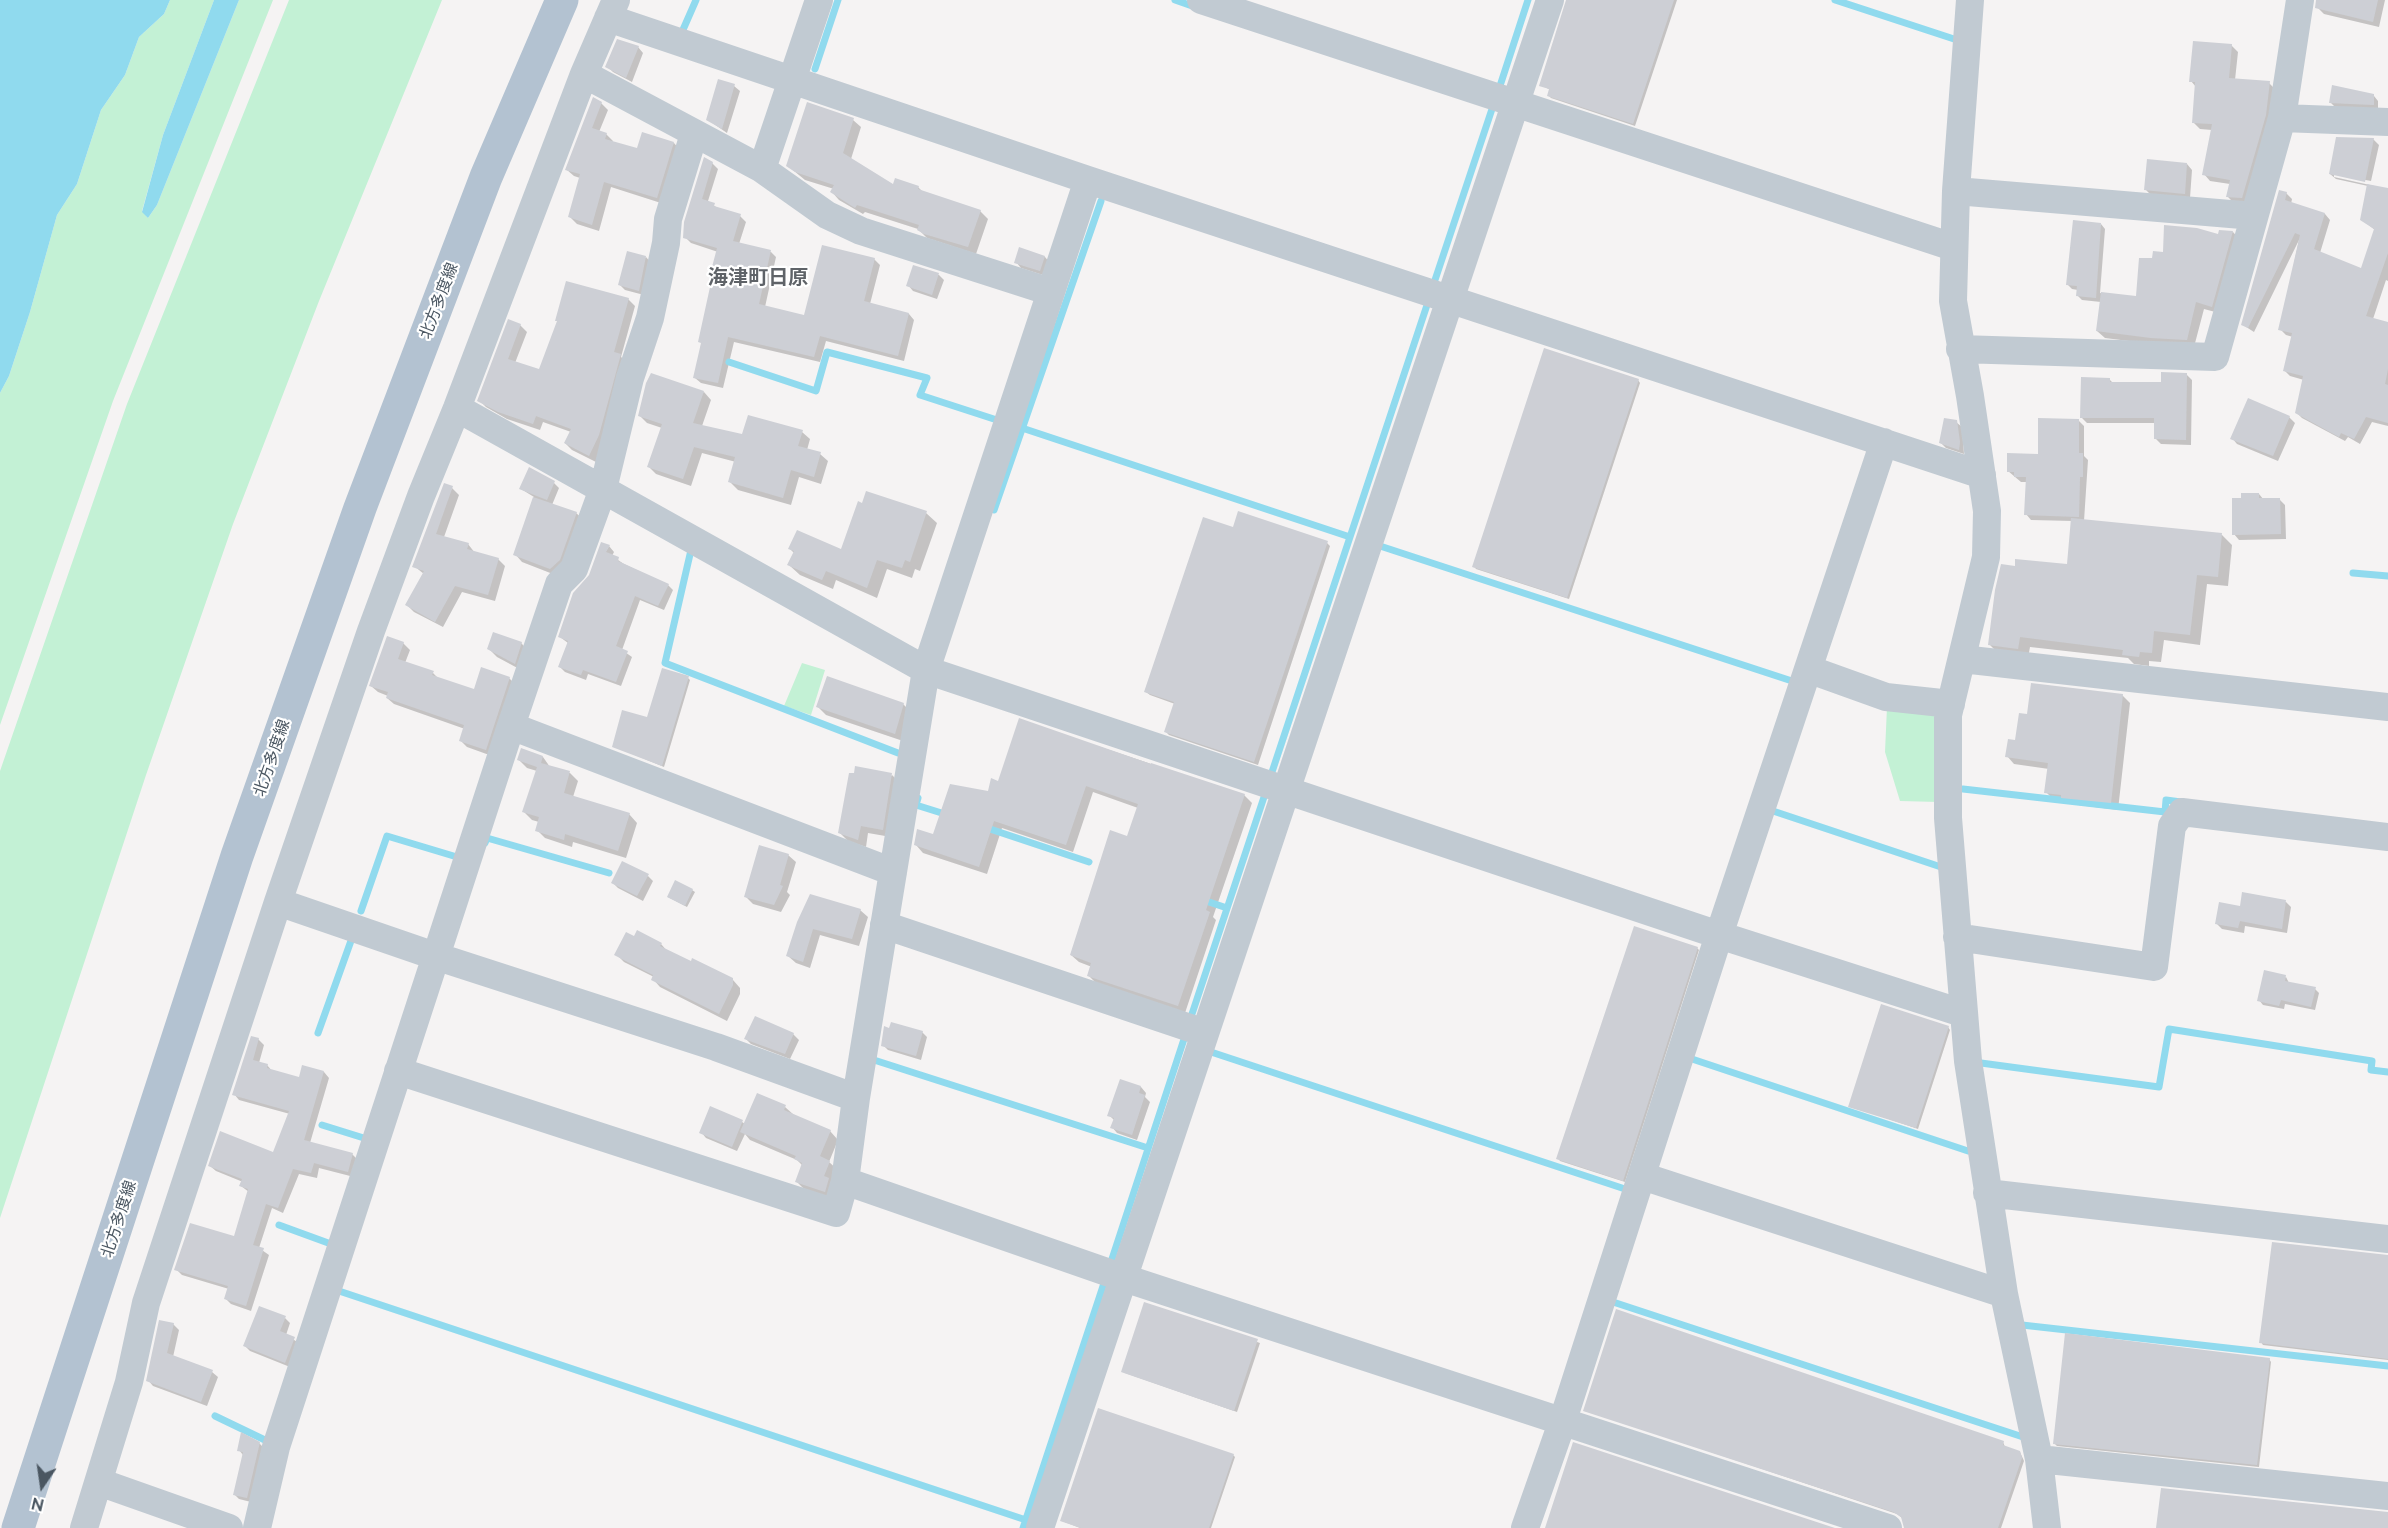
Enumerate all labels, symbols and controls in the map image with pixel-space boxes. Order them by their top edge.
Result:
street label: 北方多度線 [416,260,462,342]
district label: 海津町日原 [708,266,808,290]
street label: 北方多度線 [250,717,294,799]
street label: 北方多度線 [98,1178,140,1260]
north arrow [12,1456,72,1516]
text: N [30,1493,46,1515]

